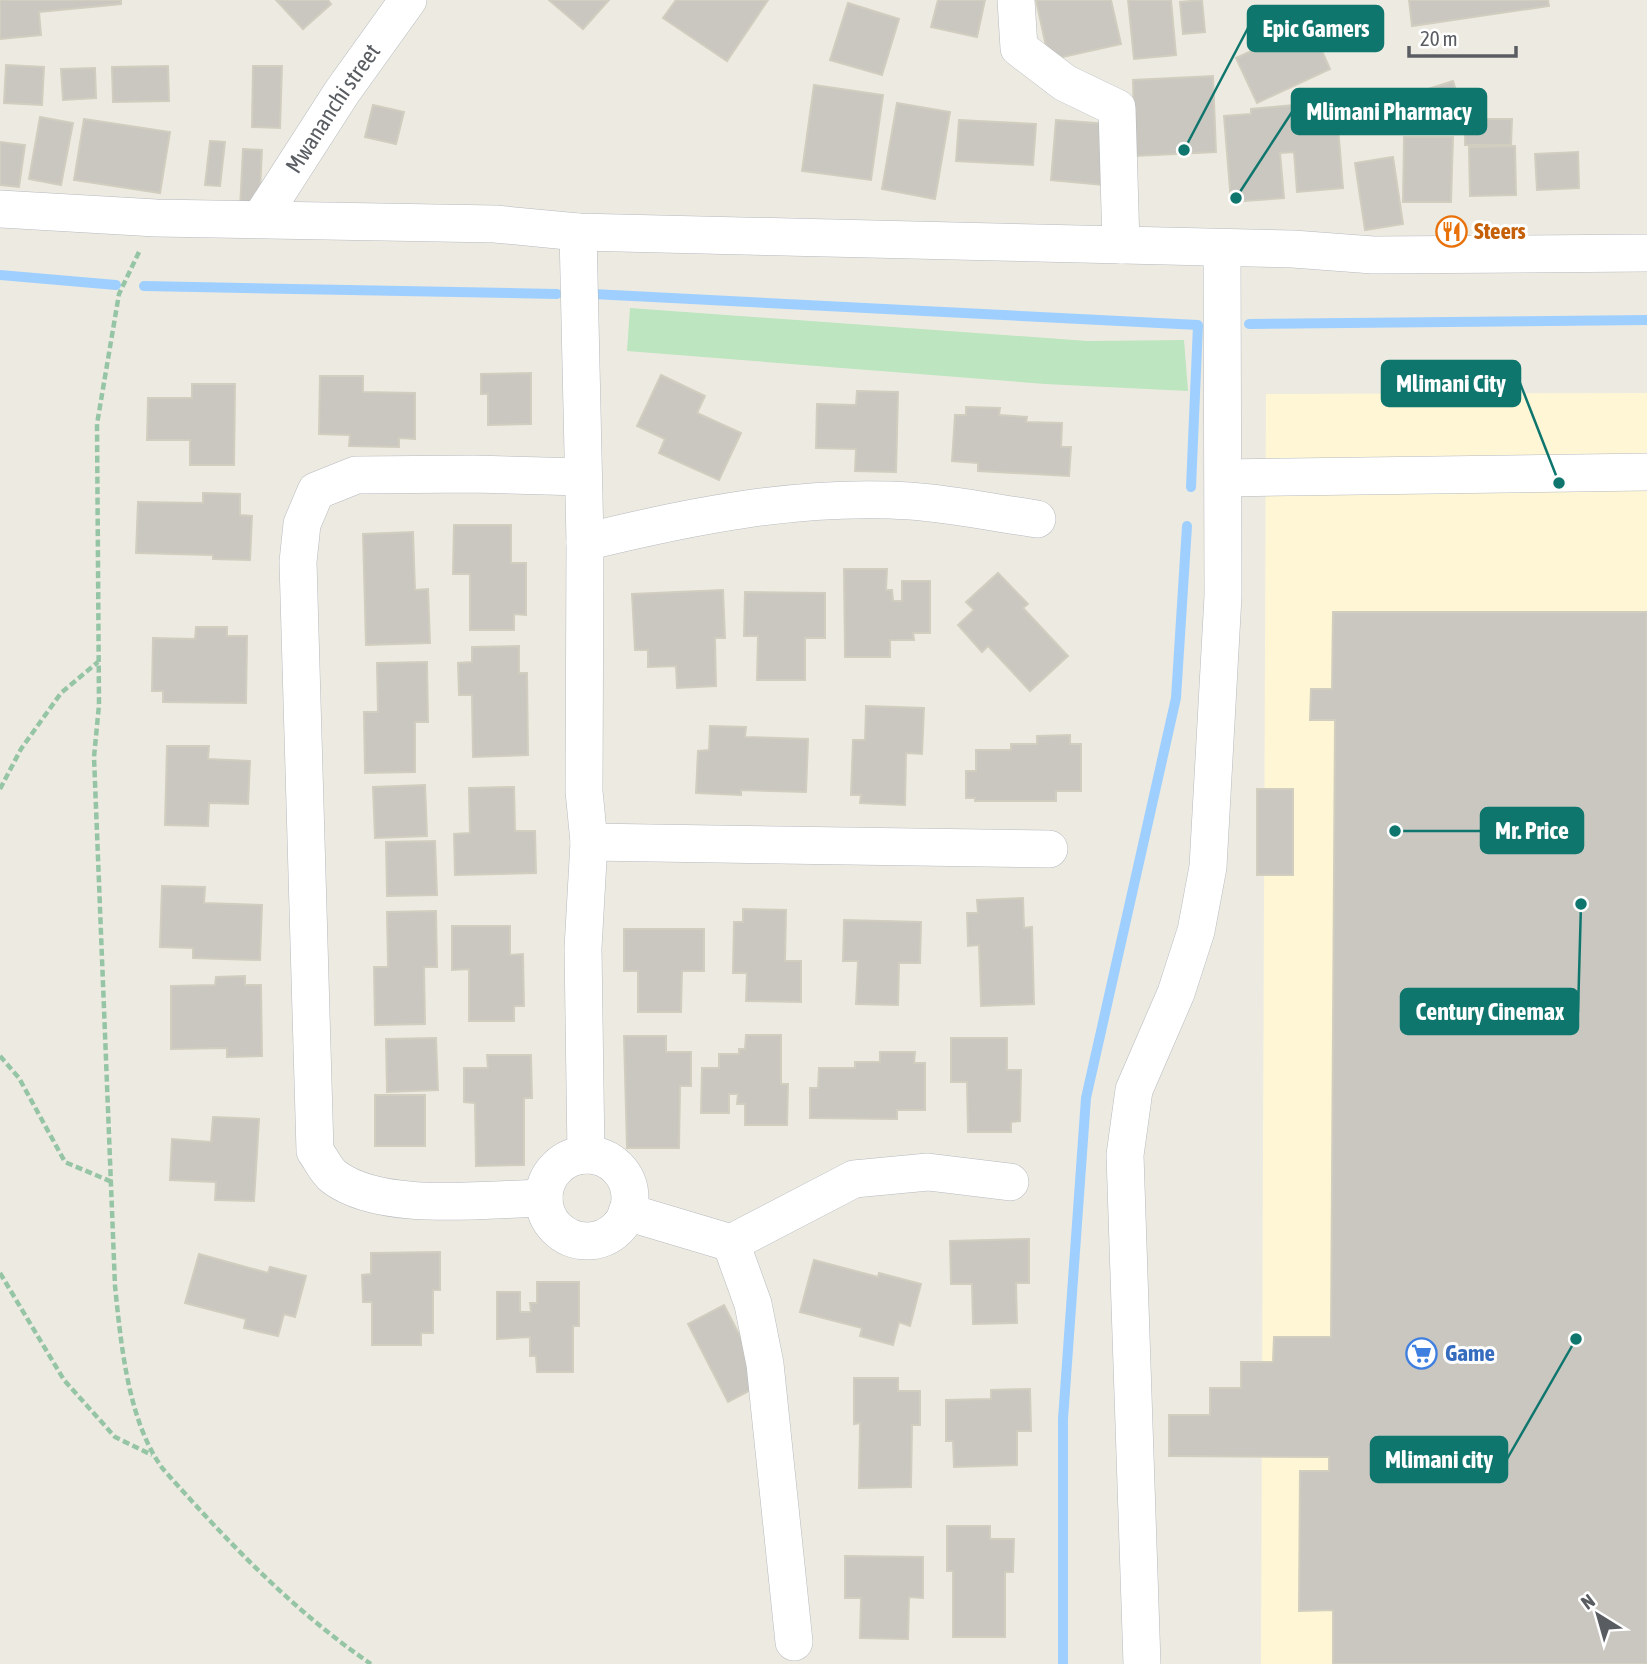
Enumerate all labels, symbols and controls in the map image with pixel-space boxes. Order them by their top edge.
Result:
callout: Epic Gamers [1248,6,1383,51]
scale bar [1409,14,1516,58]
text: Epic Gamers [1263,15,1370,42]
text: 20 m [1420,26,1458,50]
street label: Mwananchi street [280,39,385,178]
callout: Mlimani Pharmacy [1292,89,1486,134]
text: Mlimani Pharmacy [1306,98,1472,125]
restaurant icon: Steers [1434,214,1468,248]
place label: Steers [1474,218,1526,244]
callout: Mlimani City [1382,361,1520,406]
text: Mlimani City [1396,370,1506,397]
callout: Mr. Price [1481,808,1583,853]
text: Mr. Price [1495,817,1569,844]
callout: Century Cinemax [1401,989,1578,1034]
text: Century Cinemax [1415,998,1565,1025]
supermarket icon: Game [1405,1336,1439,1370]
place label: Game [1445,1340,1495,1366]
callout: Mlimani city [1371,1437,1507,1482]
text: Mlimani city [1385,1446,1493,1473]
north arrow [1563,1580,1633,1650]
text: N [1577,1589,1599,1614]

